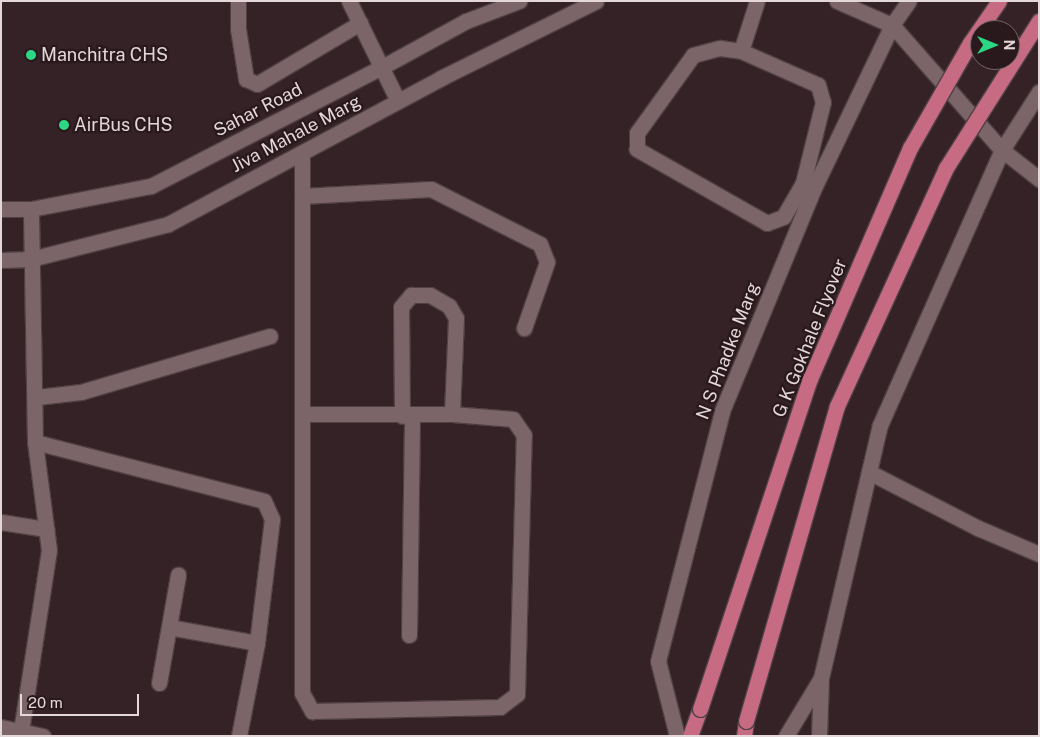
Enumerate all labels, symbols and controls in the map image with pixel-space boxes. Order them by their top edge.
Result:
north arrow [970,20,1020,70]
text: N [1001,40,1017,50]
place label: Manchitra CHS [41,44,168,66]
marker: Manchitra CHS [25,49,37,61]
street label: Sahar Road [210,79,306,141]
street label: Jiva Mahale Marg [227,91,365,177]
place label: AirBus CHS [74,114,173,136]
marker: AirBus CHS [58,119,70,131]
street label: G K Gokhale Flyover [768,256,852,420]
street label: N S Phadke Marg [692,279,764,423]
scale bar [22,684,141,716]
text: 20 m [28,694,63,711]

